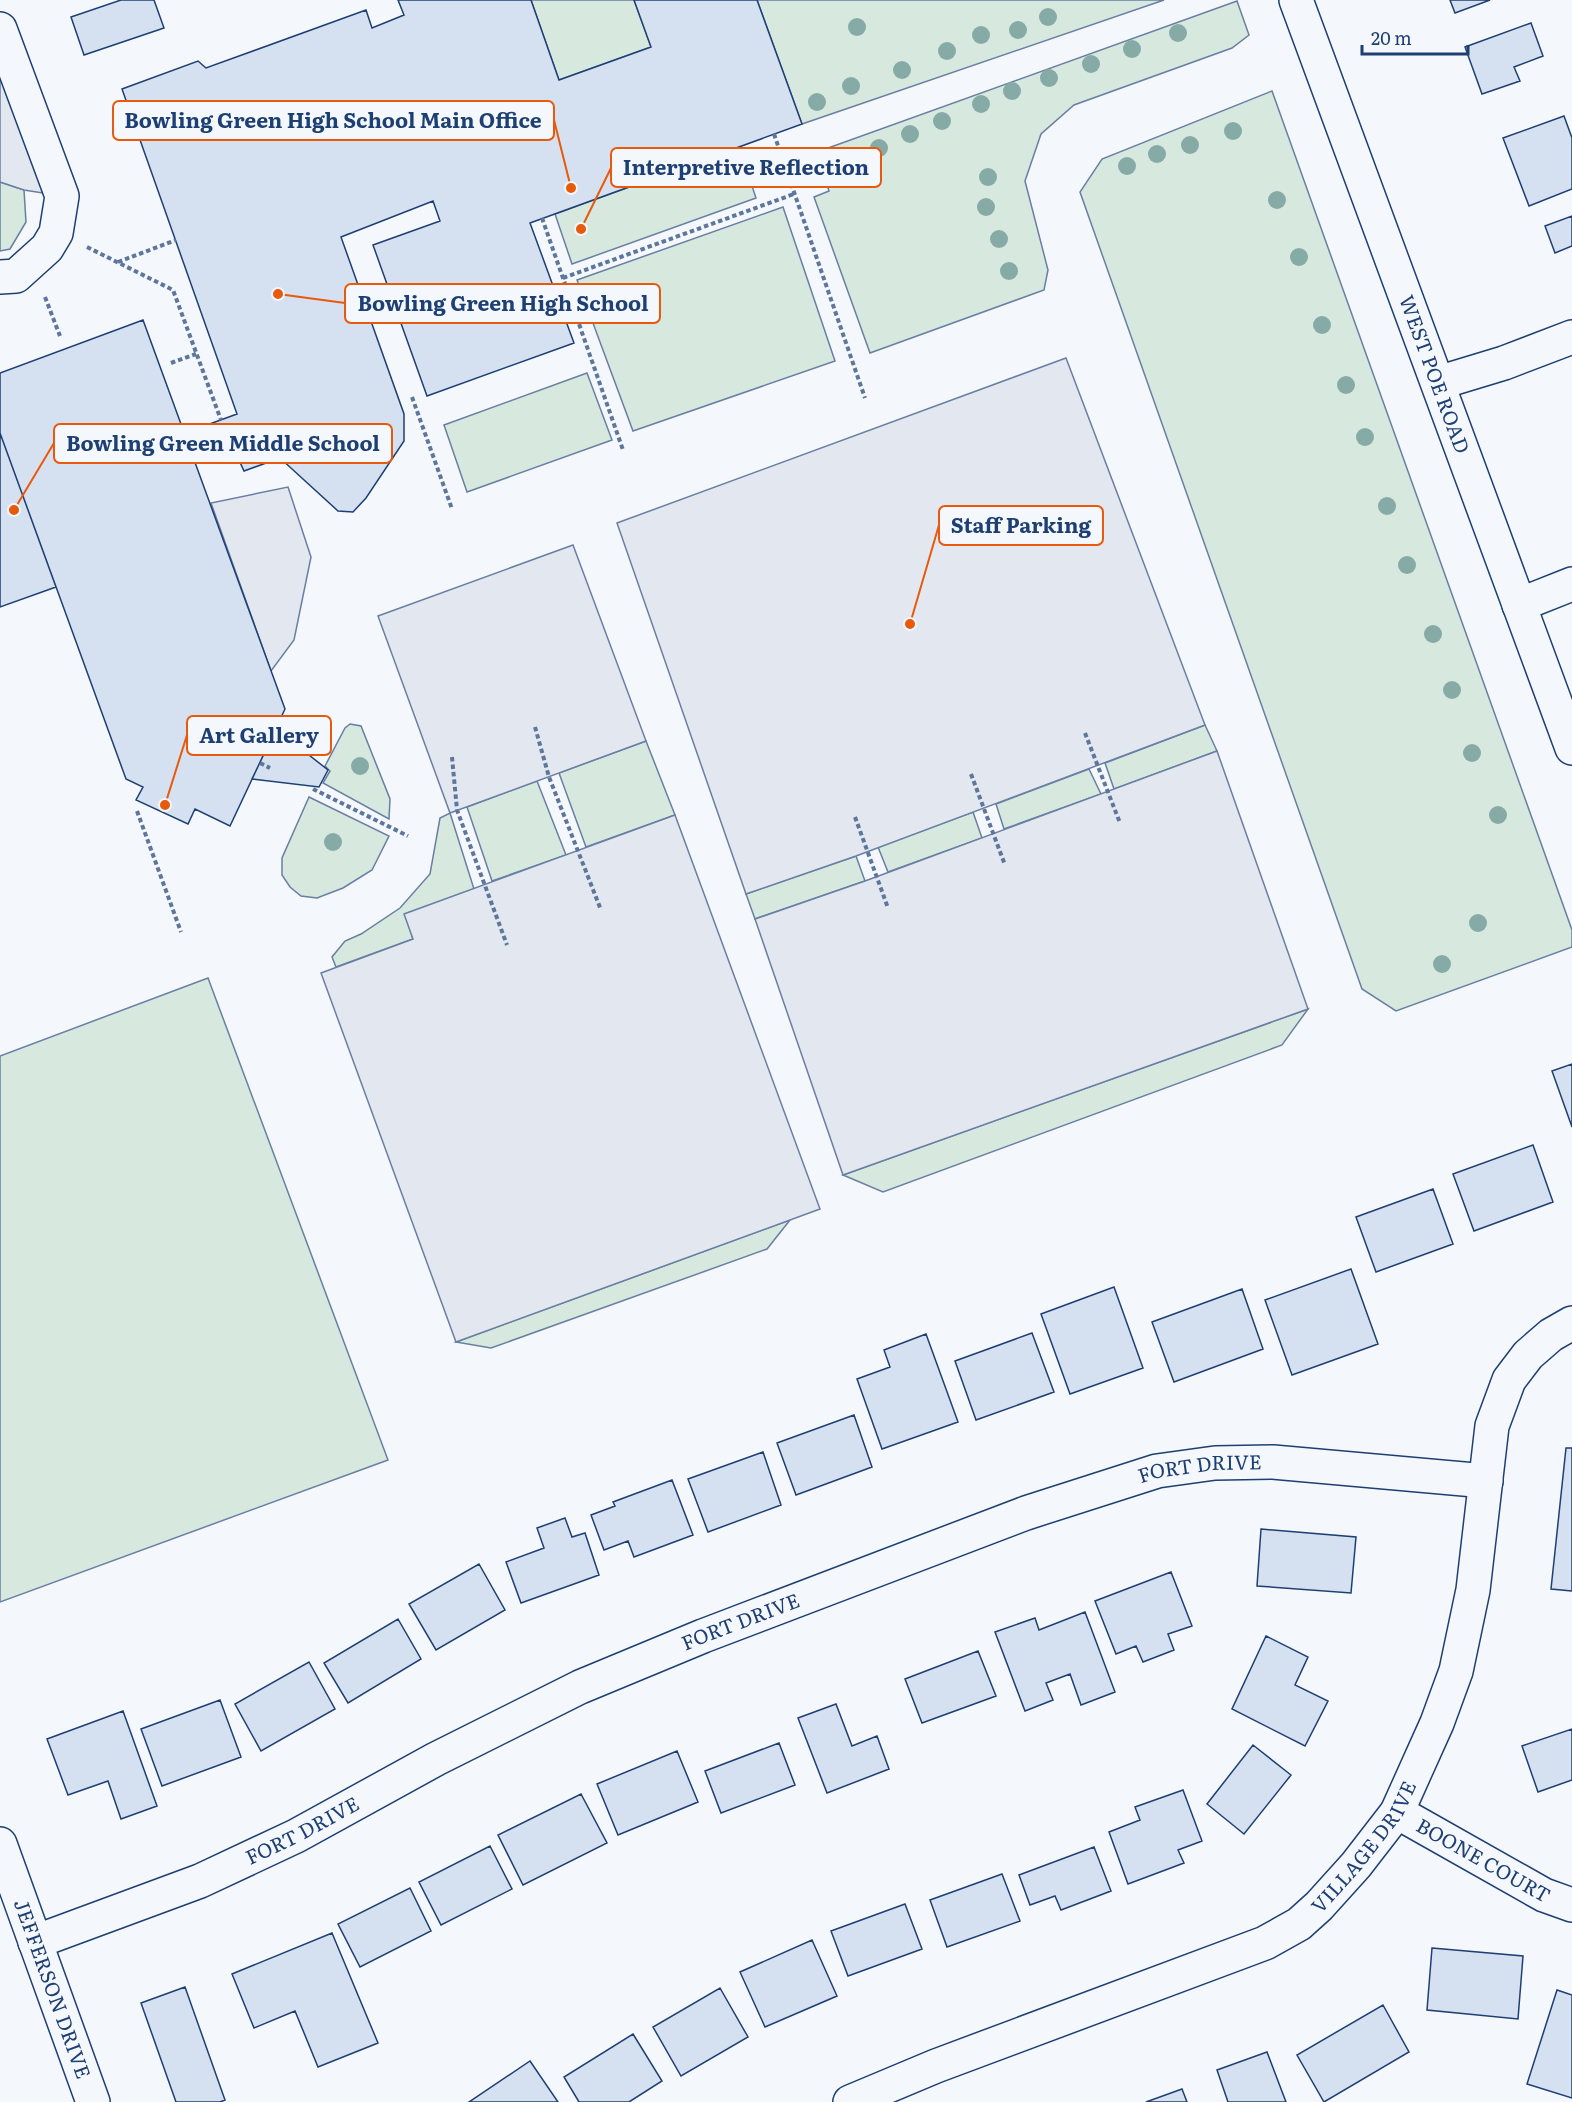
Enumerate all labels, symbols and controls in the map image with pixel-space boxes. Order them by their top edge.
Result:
scale bar [1362,18,1468,56]
text: 20 m [1371,24,1412,51]
callout: Bowling Green High School Main Office [113,101,554,140]
text: Bowling Green High School Main Office [124,103,542,134]
callout: Interpretive Reflection [611,148,881,187]
text: Interpretive Reflection [623,150,870,181]
callout: Bowling Green High School [345,284,660,323]
text: Bowling Green High School [357,286,649,317]
street label: WEST POE ROAD [1393,290,1479,457]
callout: Bowling Green Middle School [54,424,392,463]
text: Bowling Green Middle School [66,426,380,457]
callout: Staff Parking [939,506,1103,545]
text: Staff Parking [951,508,1092,539]
callout: Art Gallery [187,716,331,755]
text: Art Gallery [199,718,319,749]
street label: FORT DRIVE [1133,1445,1262,1489]
street label: FORT DRIVE [676,1584,803,1656]
street label: VILLAGE DRIVE [1303,1775,1422,1919]
street label: FORT DRIVE [240,1787,364,1871]
street label: BOONE COURT [1412,1809,1557,1909]
street label: JEFFERSON DRIVE [8,1894,100,2082]

